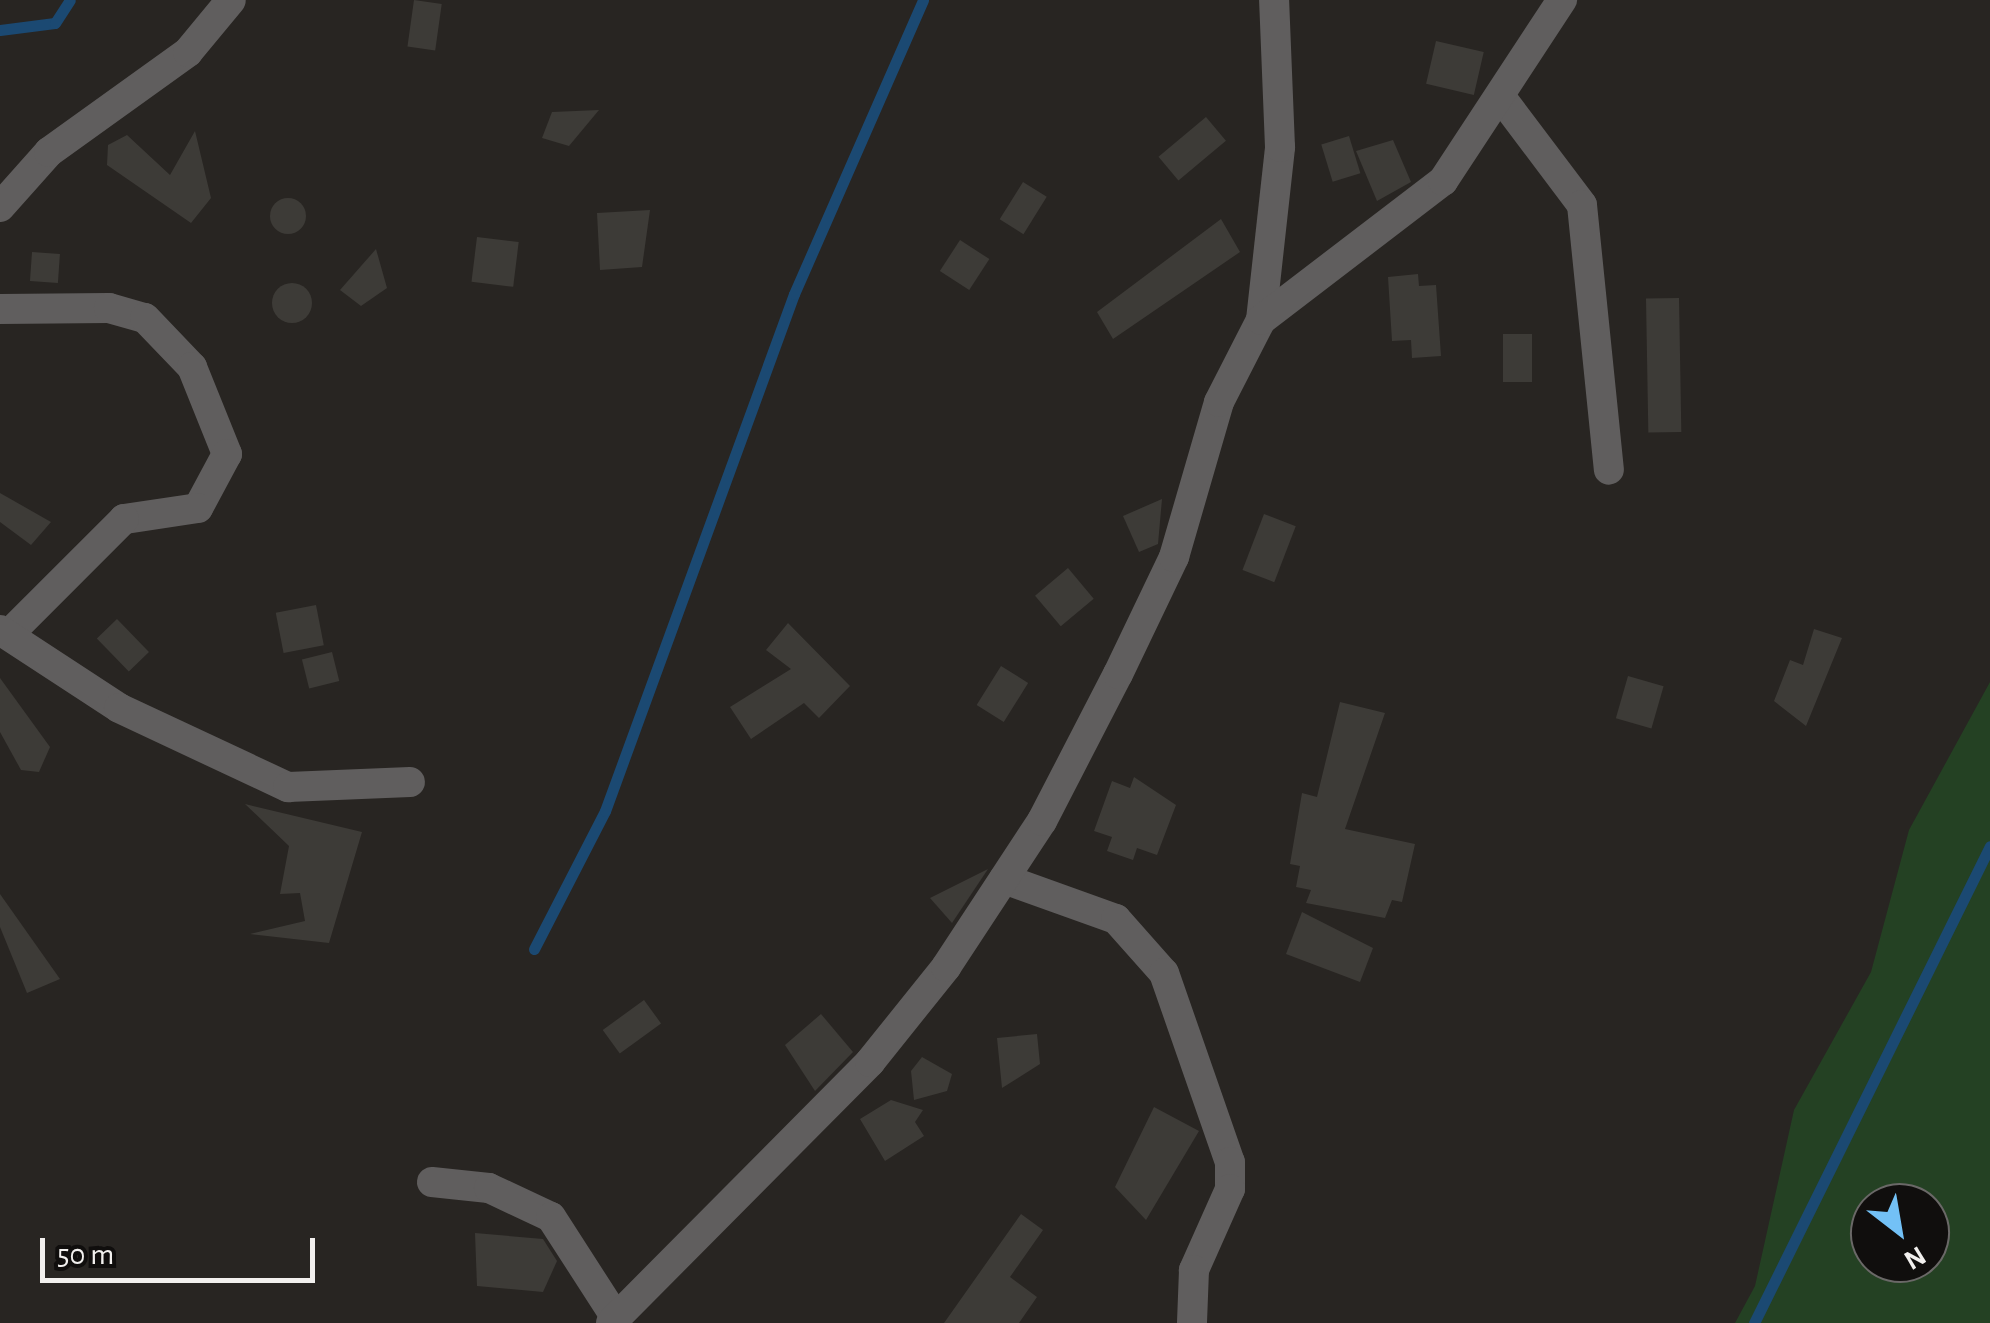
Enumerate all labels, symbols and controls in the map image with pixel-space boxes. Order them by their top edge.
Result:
north arrow [1850,1183,1950,1283]
scale bar [45,1218,320,1280]
text: 50 m [57,1240,114,1270]
text: N [1899,1240,1930,1274]

